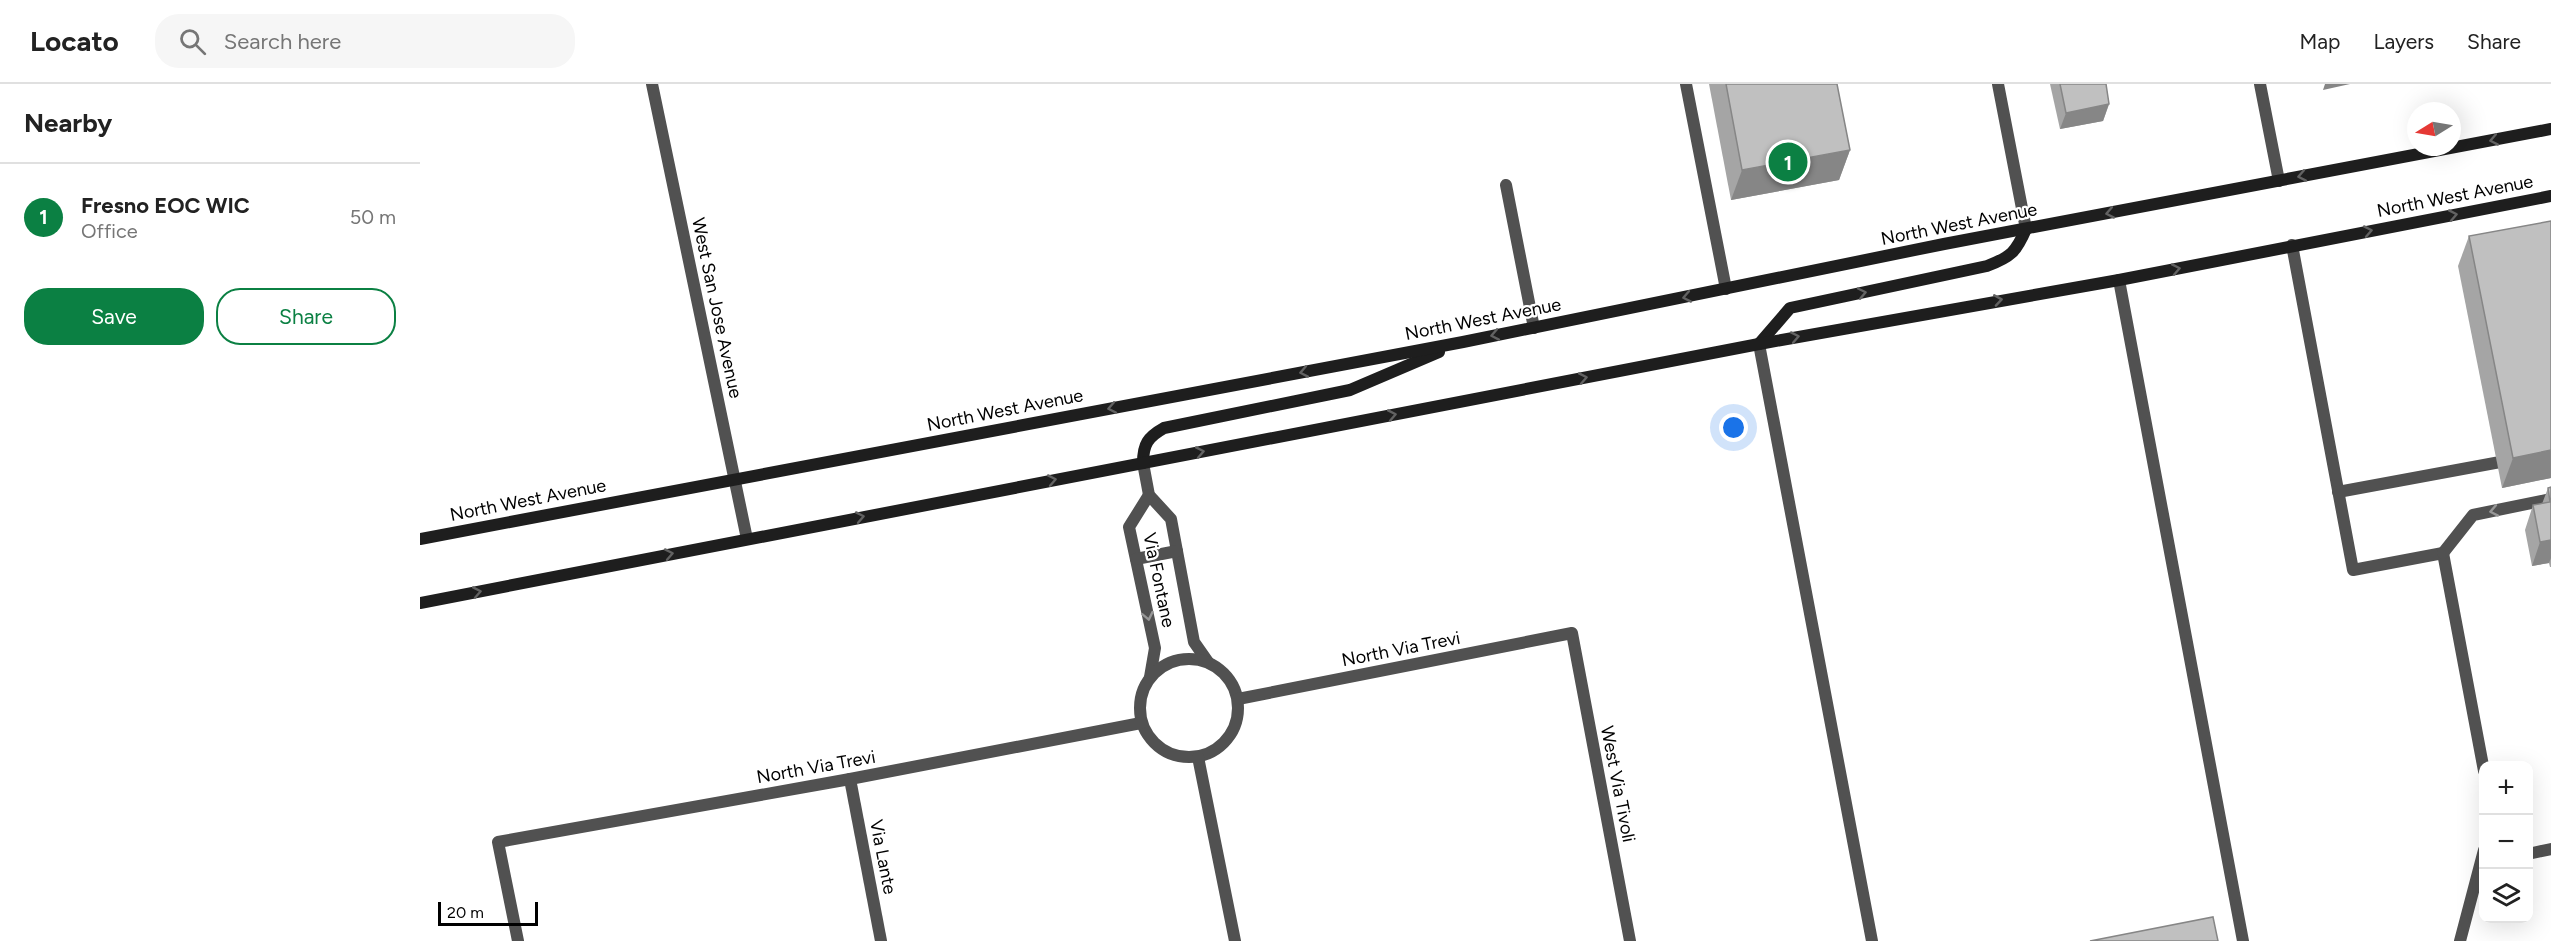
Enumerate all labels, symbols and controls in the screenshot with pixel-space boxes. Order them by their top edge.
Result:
search box [155,14,575,68]
text: Locato [30,24,119,58]
icon: search [176,25,209,58]
text: Search here [224,28,341,55]
text: Map [2300,29,2340,54]
text: Layers [2373,29,2434,54]
text: Share [2467,29,2521,54]
north arrow [2407,102,2461,156]
text: Nearby [24,107,112,139]
one-way arrow [2489,133,2499,146]
pin: 1 [1768,140,1808,184]
one-way arrow [2297,170,2307,182]
street label: North West Avenue [2375,170,2535,222]
text: Fresno EOC WIC [81,192,250,219]
street label: North West Avenue [1879,198,2039,250]
text: 1 [39,205,48,229]
text: 50 m [350,205,396,229]
one-way arrow [2106,206,2116,219]
one-way arrow [2448,209,2458,222]
street label: West San Jose Avenue [687,216,747,400]
text: Office [81,219,138,243]
one-way arrow [2362,225,2372,238]
one-way arrow [2171,263,2181,276]
one-way arrow [1857,287,1867,300]
button: Save [24,288,204,345]
button: Share [216,288,396,345]
one-way arrow [1682,290,1692,303]
street label: North West Avenue [1403,293,1563,345]
one-way arrow [1993,295,2003,307]
one-way arrow [1491,328,1501,341]
one-way arrow [1790,331,1800,344]
one-way arrow [1299,365,1309,378]
one-way arrow [1578,372,1588,385]
street label: North West Avenue [925,384,1085,436]
one-way arrow [1108,401,1118,414]
one-way arrow [1387,409,1397,422]
your location [1719,413,1748,442]
one-way arrow [1195,446,1205,459]
street label: North West Avenue [448,474,608,526]
one-way arrow [1046,474,1056,487]
one-way arrow [2489,504,2499,517]
one-way arrow [855,511,865,524]
street label: Via Fontane [1138,531,1180,630]
one-way arrow [664,548,674,561]
one-way arrow [472,586,482,599]
one-way arrow [1141,611,1154,621]
street label: North Via Trevi [1340,627,1462,671]
street label: West Via Tivoli [1596,724,1640,844]
street label: North Via Trevi [755,746,877,788]
map controls [2479,761,2533,923]
button: + [2479,761,2533,815]
button: − [2479,815,2533,869]
street label: Via Lante [865,818,901,896]
button: layers [2479,869,2533,923]
scale bar [438,899,538,926]
text: 20 m [447,903,484,922]

